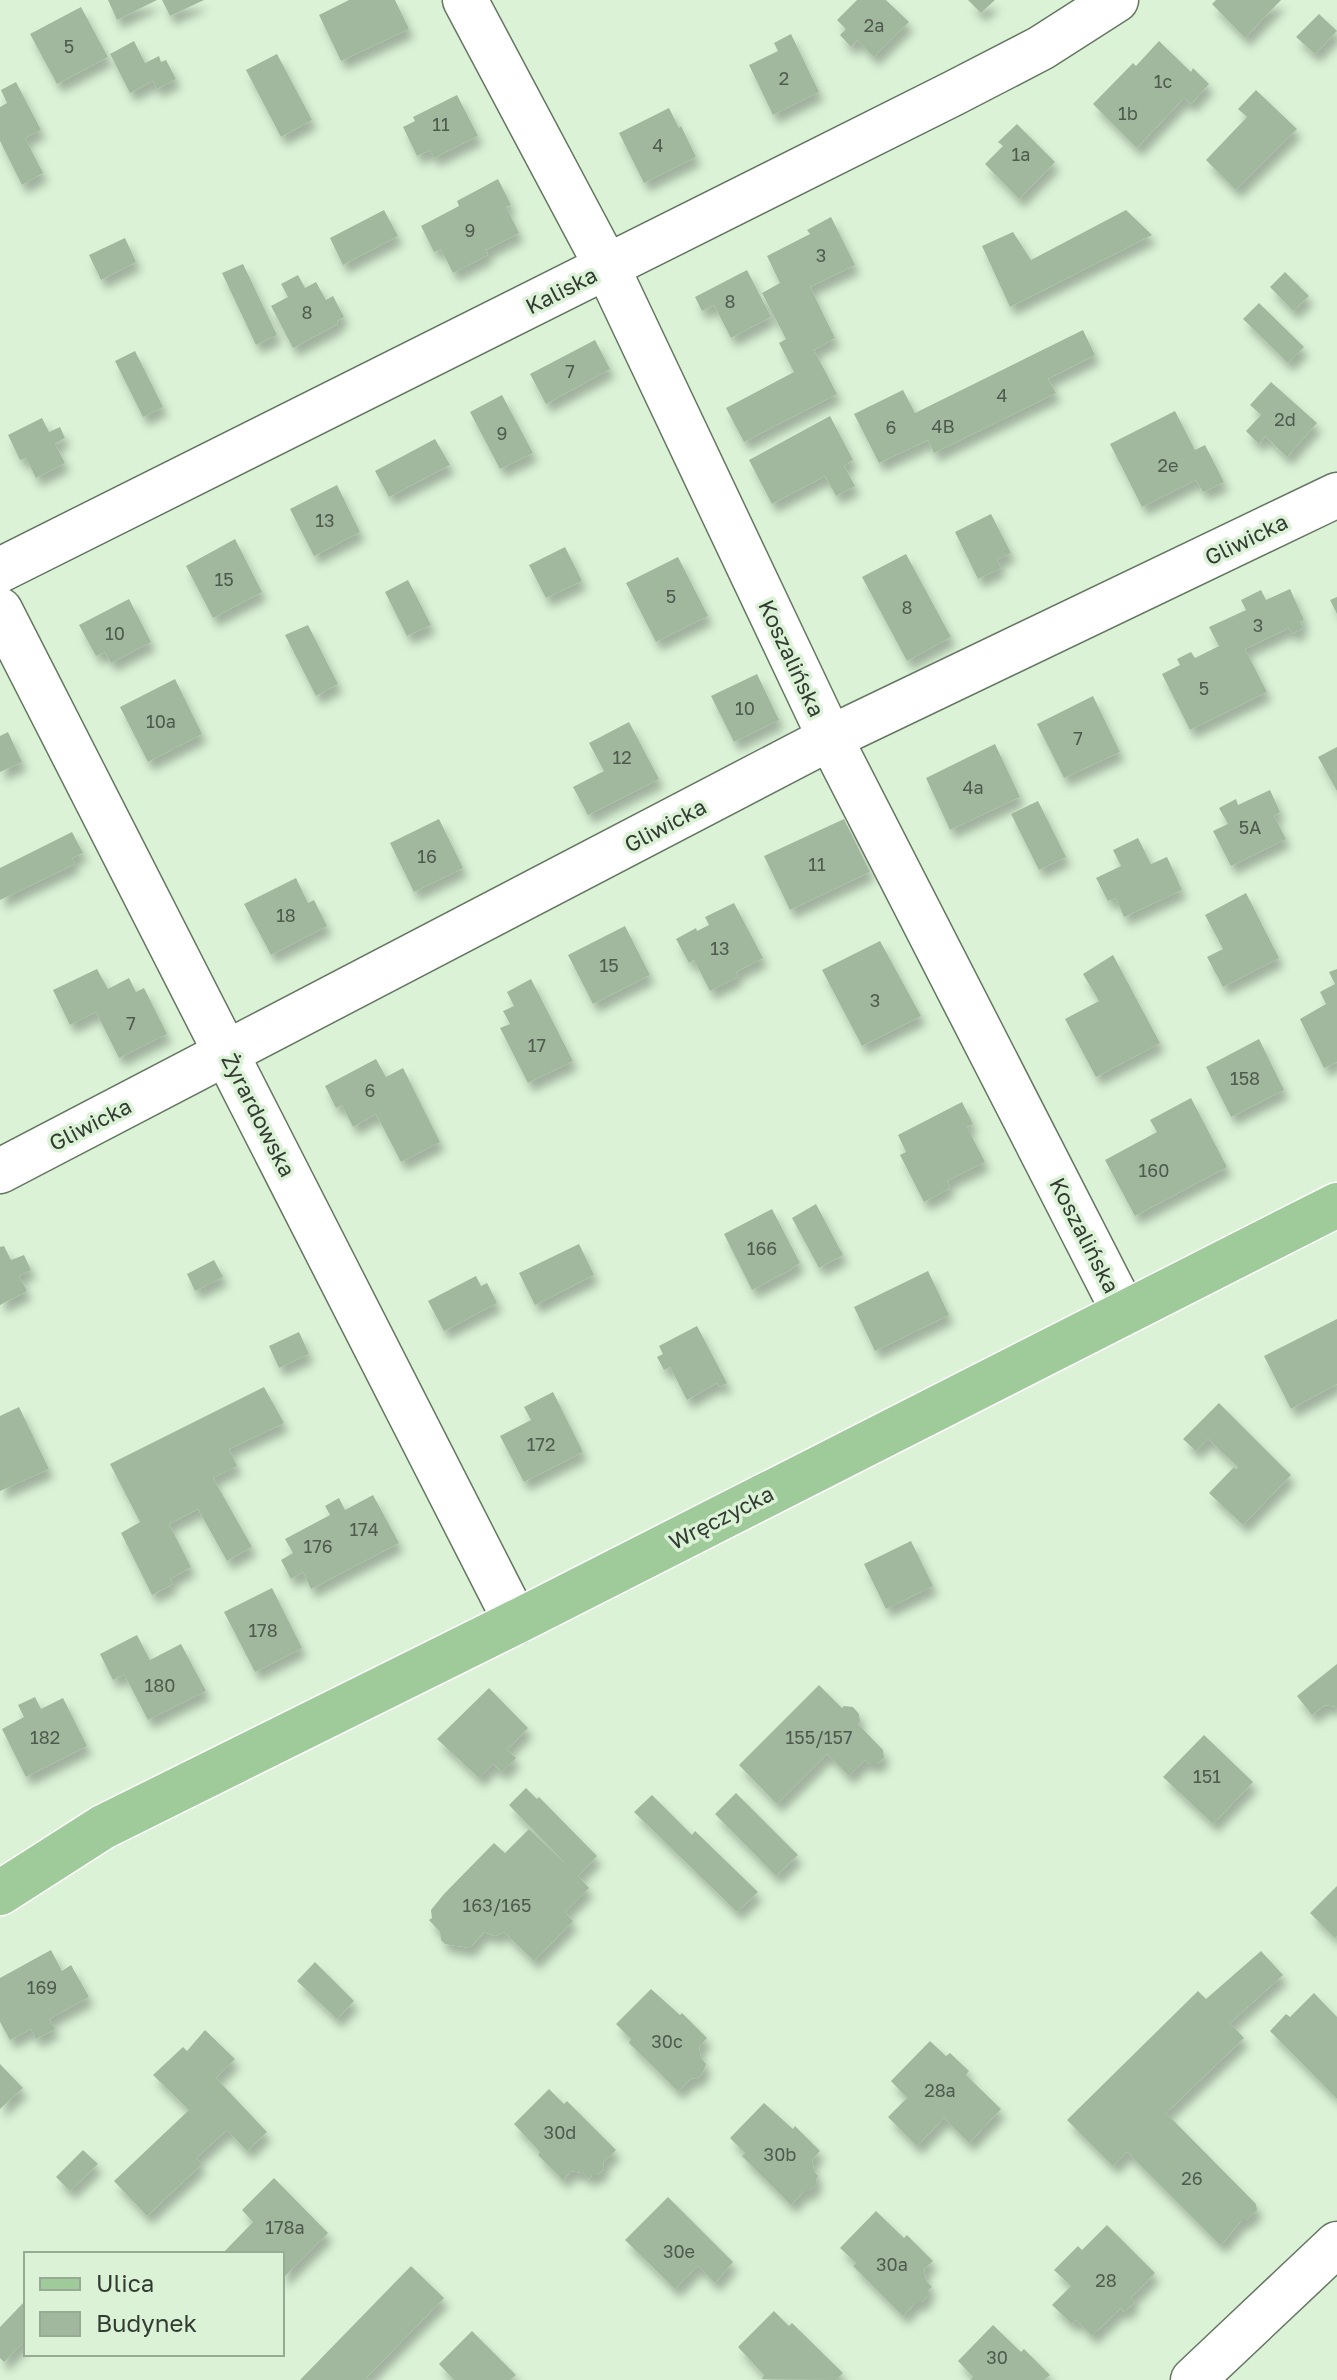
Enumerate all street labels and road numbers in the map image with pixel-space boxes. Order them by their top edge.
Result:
street label: Kaliska [521,261,601,319]
street label: Gliwicka [1200,507,1292,571]
street label: Koszalińska [753,595,831,721]
street label: Gliwicka [619,792,711,858]
street label: Żyrardowska [216,1049,302,1181]
street label: Gliwicka [44,1092,136,1156]
street label: Koszalińska [1044,1173,1126,1297]
street label: Wręczycka [664,1479,778,1555]

